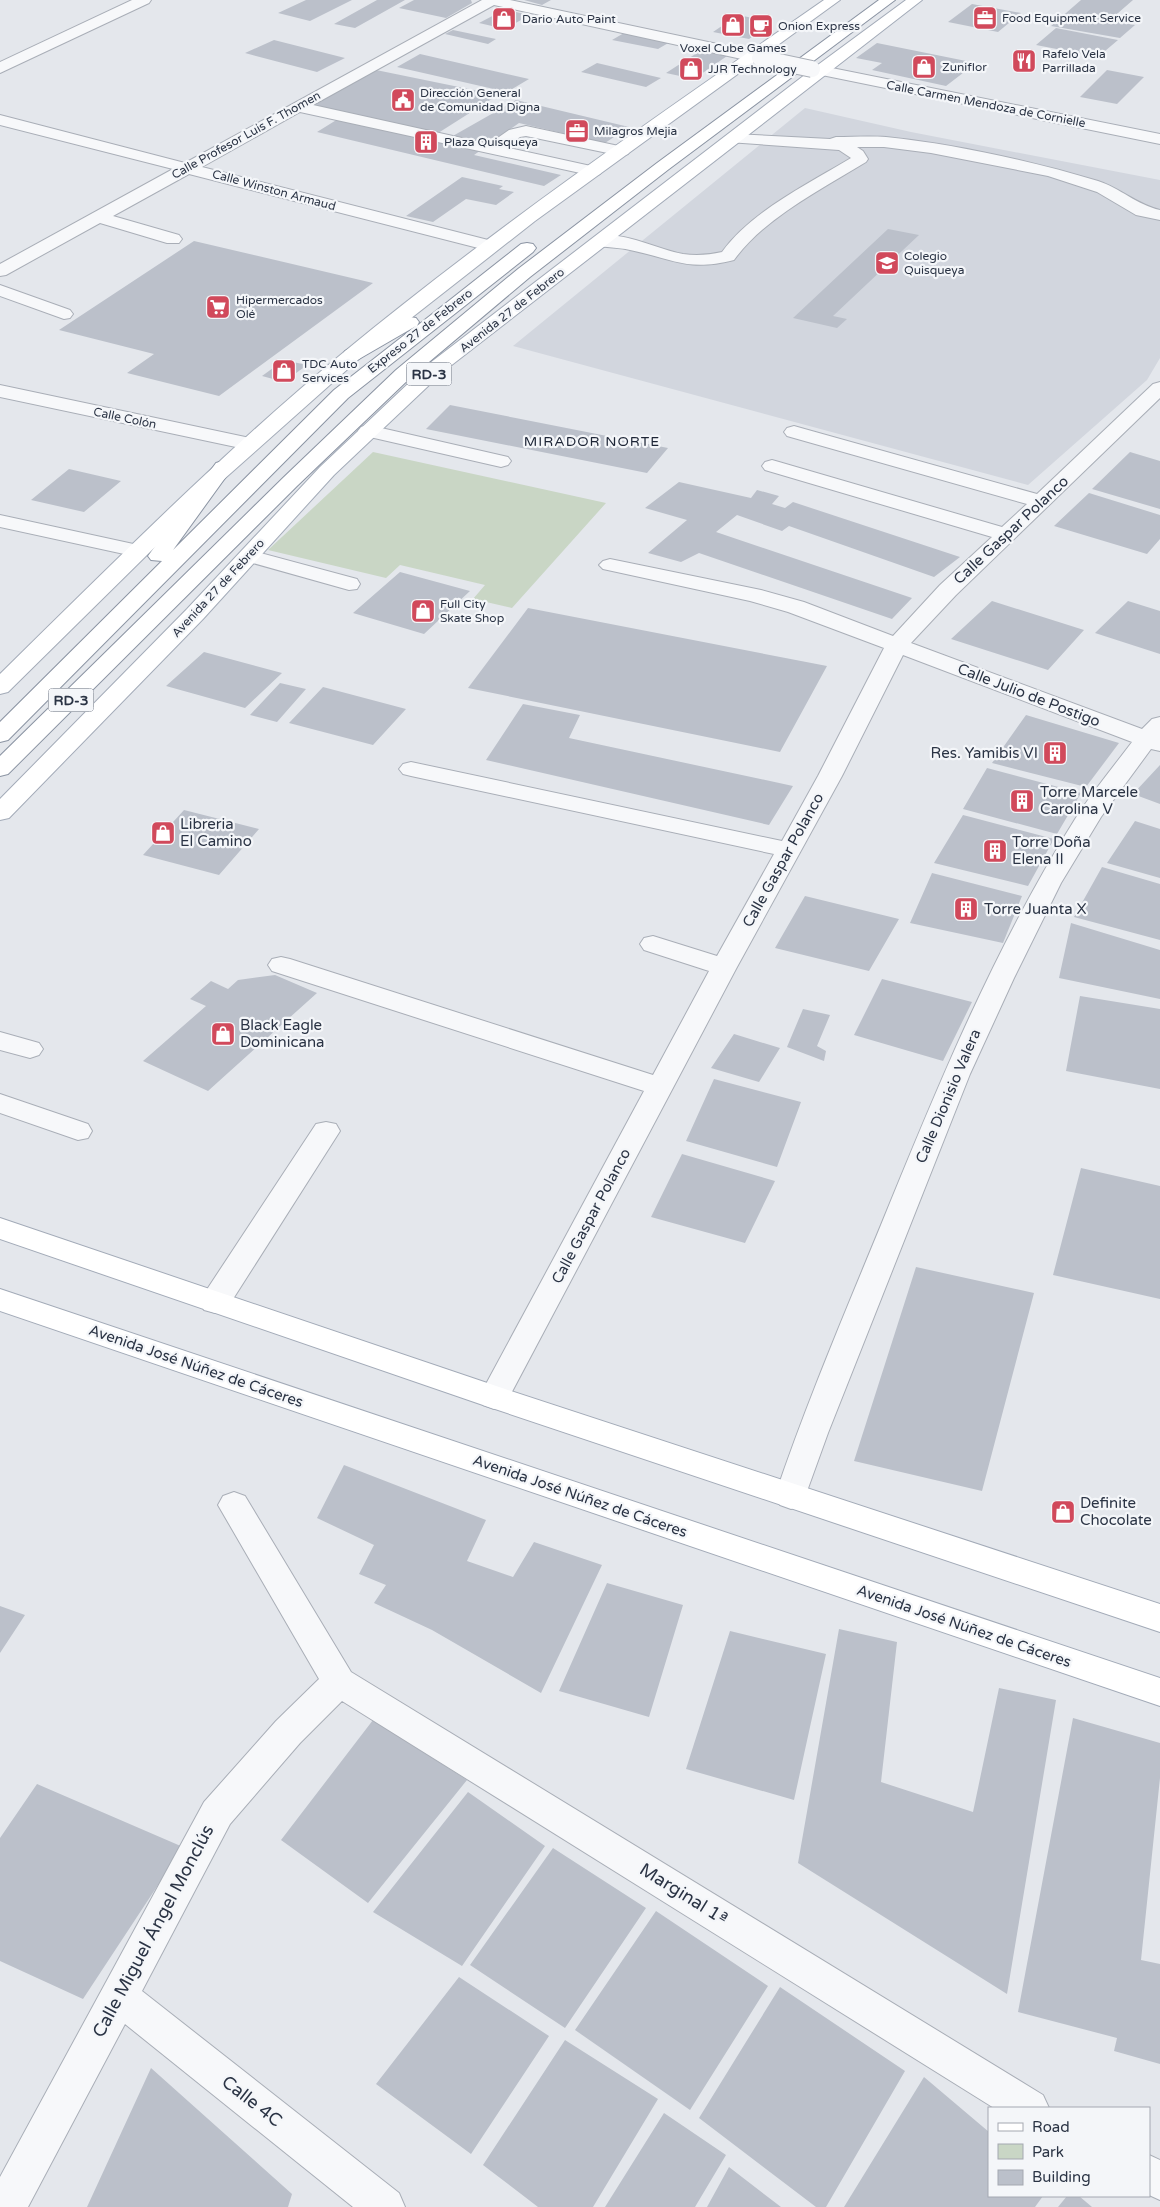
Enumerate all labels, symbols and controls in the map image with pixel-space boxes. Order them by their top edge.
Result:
office icon: Food Equipment Service [972,5,998,31]
shop icon: Dario Auto Paint [491,6,517,32]
place label: Food Equipment Service [1002,11,1141,25]
place label: Dario Auto Paint [522,12,616,26]
shop icon: Voxel Cube Games [720,12,746,38]
cafe icon: Onion Express [748,13,774,39]
place label: Onion Express [778,19,860,33]
place label: Voxel Cube Games [680,41,786,55]
place label: Rafelo Vela Parrillada [1042,47,1106,75]
restaurant icon: Rafelo Vela Parrillada [1011,48,1037,74]
shop icon: Zuniflor [911,54,937,80]
shop icon: JJR Technology [678,56,704,82]
place label: Zuniflor [942,60,987,74]
place label: JJR Technology [708,62,797,76]
street label: Calle Carmen Mendoza de Cornielle [885,78,1087,130]
place label: Dirección General de Comunidad Digna [420,86,540,114]
public building icon: Dirección General de Comunidad Digna [390,87,416,113]
street label: Calle Profesor Luis F. Thomen [169,88,323,182]
office icon: Milagros Mejia [564,118,590,144]
place label: Milagros Mejia [594,124,677,138]
building icon: Plaza Quisqueya [413,129,439,155]
place label: Plaza Quisqueya [444,135,538,149]
street label: Calle Winston Armaud [211,167,337,213]
place label: Colegio Quisqueya [904,249,964,277]
school or university icon: Colegio Quisqueya [874,250,900,276]
street label: Avenida 27 de Febrero [457,265,567,355]
street label: Expreso 27 de Febrero [365,286,475,376]
place label: Hipermercados Olé [236,293,323,321]
supermarket icon: Hipermercados Olé [205,294,231,320]
place label: TDC Auto Services [302,357,358,385]
shop icon: TDC Auto Services [271,358,297,384]
road number: RD-3 [406,362,452,386]
street label: Calle Colón [92,404,158,432]
district label: MIRADOR NORTE [524,433,660,450]
street label: Calle Gaspar Polanco [950,472,1072,588]
street label: Avenida 27 de Febrero [169,536,267,640]
place label: Full City Skate Shop [440,597,504,625]
shop icon: Full City Skate Shop [410,598,436,624]
street label: Calle Julio de Postigo [955,659,1103,731]
road number: RD-3 [48,688,94,712]
building icon: Res. Yamibis VI [1042,740,1068,766]
place label: Res. Yamibis VI [931,744,1038,762]
place label: Torre Marcele Carolina V [1040,783,1138,818]
building icon: Torre Marcele Carolina V [1009,788,1035,814]
street label: Calle Gaspar Polanco [739,790,827,930]
place label: Libreria El Camino [180,815,252,850]
shop icon: Libreria El Camino [150,820,176,846]
place label: Torre Doña Elena II [1012,833,1091,868]
building icon: Torre Doña Elena II [982,838,1008,864]
building icon: Torre Juanta X [953,896,979,922]
place label: Torre Juanta X [984,900,1087,918]
place label: Black Eagle Dominicana [240,1016,324,1051]
shop icon: Black Eagle Dominicana [210,1021,236,1047]
street label: Calle Dionisio Valera [912,1026,984,1166]
street label: Calle Gaspar Polanco [548,1145,634,1287]
street label: Avenida José Núñez de Cáceres [86,1321,306,1411]
street label: Avenida José Núñez de Cáceres [470,1451,690,1541]
place label: Definite Chocolate [1080,1494,1152,1529]
shop icon: Definite Chocolate [1050,1499,1076,1525]
street label: Avenida José Núñez de Cáceres [854,1581,1074,1671]
street label: Calle Miguel Ángel Monclús [88,1821,218,2041]
street label: Marginal 1ª [636,1858,732,1930]
street label: Calle 4C [218,2071,286,2131]
legend [988,2107,1150,2197]
text: Road [1032,2118,1070,2136]
text: Park [1032,2143,1064,2161]
text: Building [1032,2168,1091,2186]

